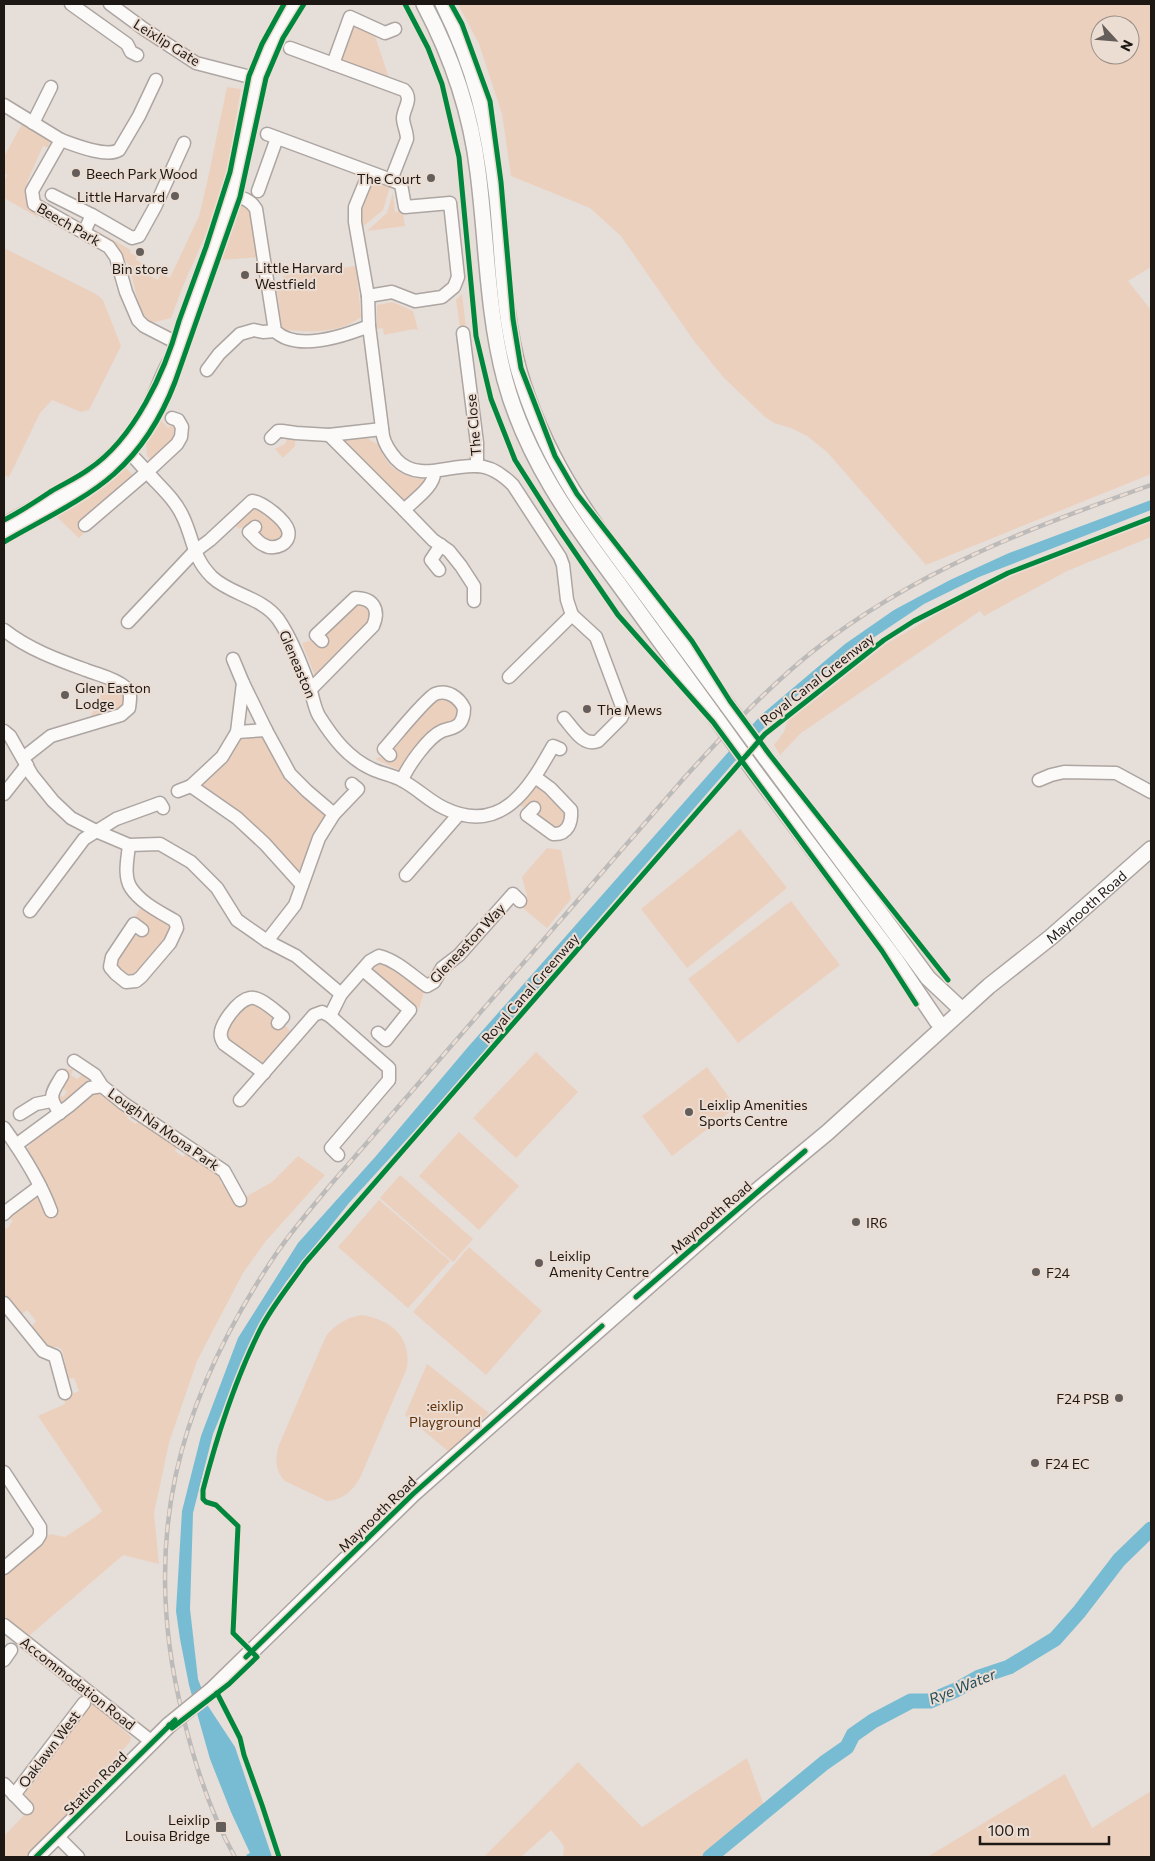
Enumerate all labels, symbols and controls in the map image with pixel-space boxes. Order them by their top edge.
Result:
street label: Leixlip Gate [131,15,203,69]
north arrow [1090,15,1140,65]
text: N [1117,37,1137,54]
place label: Beech Park Wood [86,165,198,182]
marker: Beech Park Wood [70,167,82,179]
place label: The Court [357,170,421,187]
marker: The Court [425,172,437,184]
place label: Little Harvard [77,188,165,205]
marker: Little Harvard [169,190,181,202]
street label: Beech Park [34,199,104,249]
marker: Bin store [134,246,146,258]
place label: Little Harvard Westfield [255,259,343,292]
place label: Bin store [112,260,168,277]
marker: Little Harvard Westfield [239,269,251,281]
street label: The Close [462,393,484,457]
street label: Gleneaston [276,627,320,701]
street label: Royal Canal Greenway [757,629,877,729]
place label: Glen Easton Lodge [75,679,151,712]
marker: Glen Easton Lodge [59,689,71,701]
place label: The Mews [597,701,662,718]
marker: The Mews [581,703,593,715]
street label: Maynooth Road [1042,867,1129,946]
street label: Gleneaston Way [426,900,508,986]
street label: Royal Canal Greenway [478,930,582,1046]
street label: Lough Na Mona Park [105,1084,223,1174]
place label: Leixlip Amenities Sports Centre [699,1096,808,1129]
marker: Leixlip Amenities Sports Centre [683,1106,695,1118]
street label: Maynooth Road [667,1177,755,1257]
place label: IR6 [866,1214,888,1231]
marker: IR6 [850,1216,862,1228]
place label: Leixlip Amenity Centre [549,1247,649,1280]
marker: Leixlip Amenity Centre [533,1257,545,1269]
place label: F24 [1046,1264,1071,1281]
marker: F24 [1030,1266,1042,1278]
place label: F24 PSB [1056,1390,1109,1407]
marker: F24 PSB [1113,1392,1125,1404]
park label: :eixlip Playground [409,1397,481,1430]
place label: F24 EC [1045,1455,1090,1472]
marker: F24 EC [1029,1457,1041,1469]
street label: Maynooth Road [335,1473,419,1555]
street label: Accommodation Road [17,1633,139,1733]
water label: Rye Water [926,1664,999,1708]
street label: Oaklawn West [15,1707,84,1791]
street label: Station Road [60,1748,130,1818]
place label: Leixlip Louisa Bridge [125,1811,210,1844]
scale bar [980,1814,1109,1846]
marker: Leixlip Louisa Bridge [214,1820,228,1834]
text: 100 m [988,1821,1030,1839]

